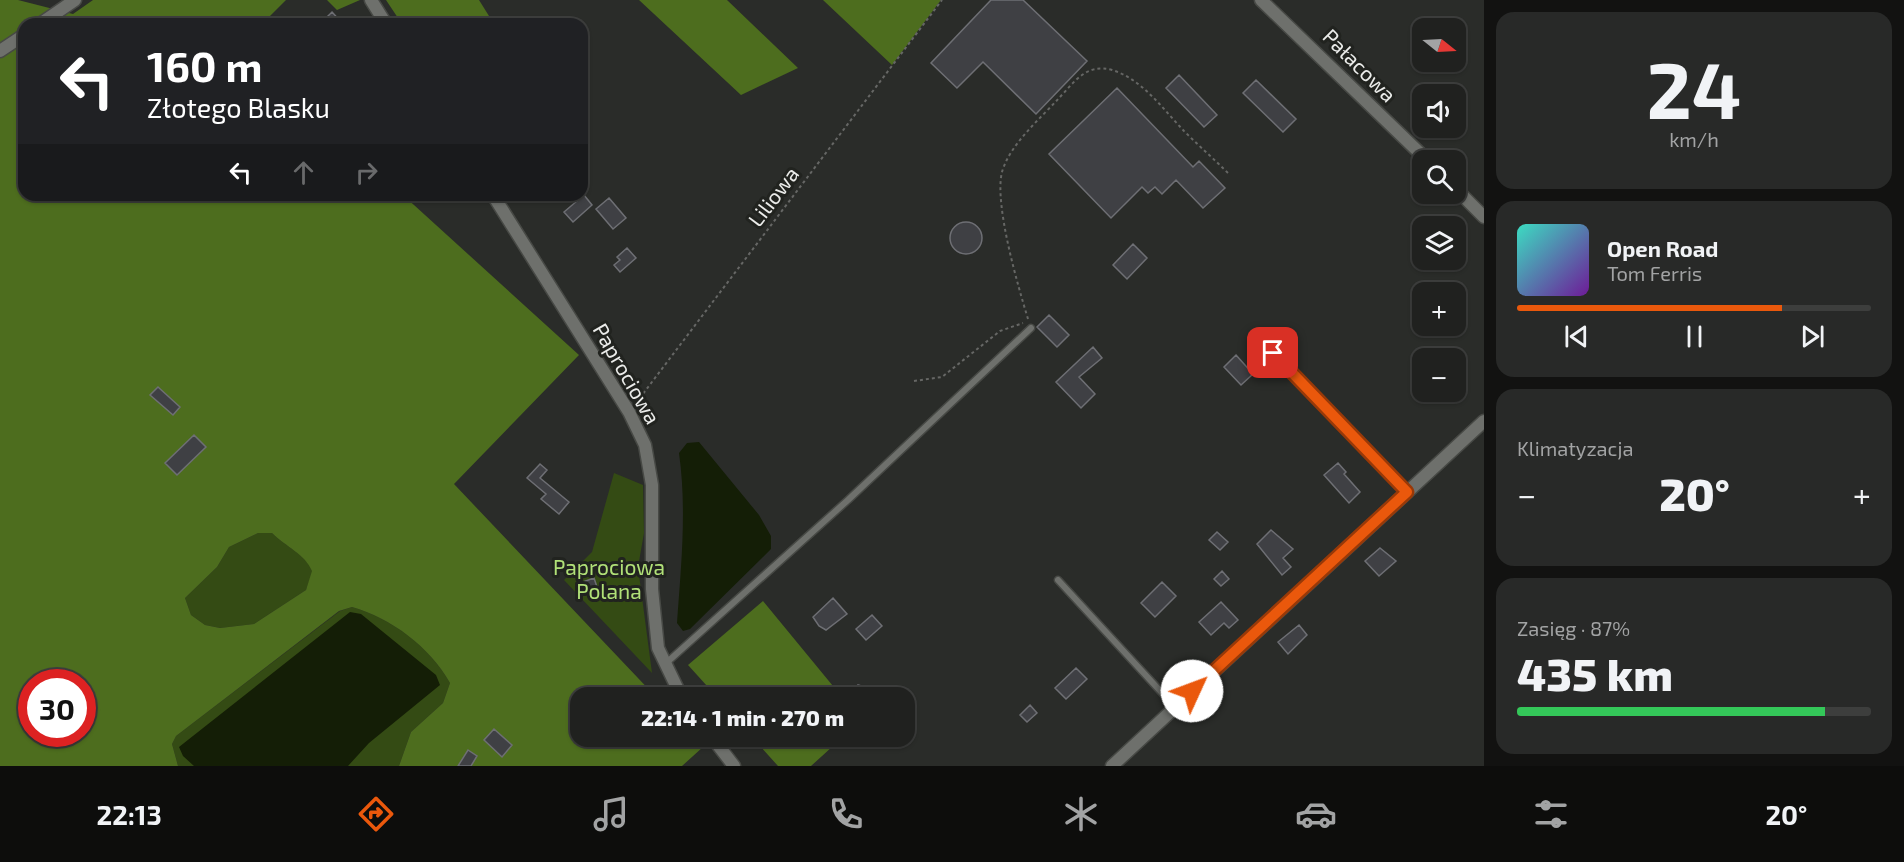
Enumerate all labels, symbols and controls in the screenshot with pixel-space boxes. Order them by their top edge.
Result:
north arrow [1412,18,1466,72]
map controls [1412,18,1466,402]
street label: Pałacowa [1318,23,1402,107]
text: 160 m [147,40,263,90]
text: 24 [1646,41,1742,135]
icon: left [48,42,126,120]
button: sound [1412,84,1466,138]
text: Złotego Blasku [147,91,330,123]
text: km/h [1669,127,1719,151]
button: search [1412,150,1466,204]
icon: left [224,156,257,189]
icon: ahead [287,156,320,189]
icon: right [350,156,383,189]
street label: Liliowa [742,161,803,231]
button: layers [1412,216,1466,270]
text: Open Road [1607,235,1719,261]
text: Tom Ferris [1607,261,1702,285]
button: + [1412,282,1466,336]
street label: Paprociowa [588,318,666,428]
icon: previous [1560,320,1593,353]
icon: pause [1678,320,1711,353]
icon: next [1796,320,1829,353]
pin [1247,327,1298,378]
icon: arrive [1256,336,1289,369]
button: − [1412,348,1466,402]
text: Klimatyzacja [1517,436,1633,460]
text: 20° [1659,466,1730,520]
text: − [1517,474,1536,514]
text: + [1853,474,1871,514]
park label: Paprociowa Polana [553,554,665,603]
text: Zasięg · 87% [1517,616,1630,640]
text: 435 km [1517,646,1673,700]
position arrow [1160,659,1224,723]
speed limit sign: 30 [18,669,96,747]
text: 22:14 · 1 min · 270 m [641,704,844,730]
icon: directions [355,793,397,835]
icon: music [590,793,632,835]
icon: phone [825,793,867,835]
icon: climate [1060,793,1102,835]
icon: car [1295,793,1337,835]
icon: filters [1530,793,1572,835]
text: 22:13 [97,798,162,830]
text: 20° [1765,798,1807,830]

